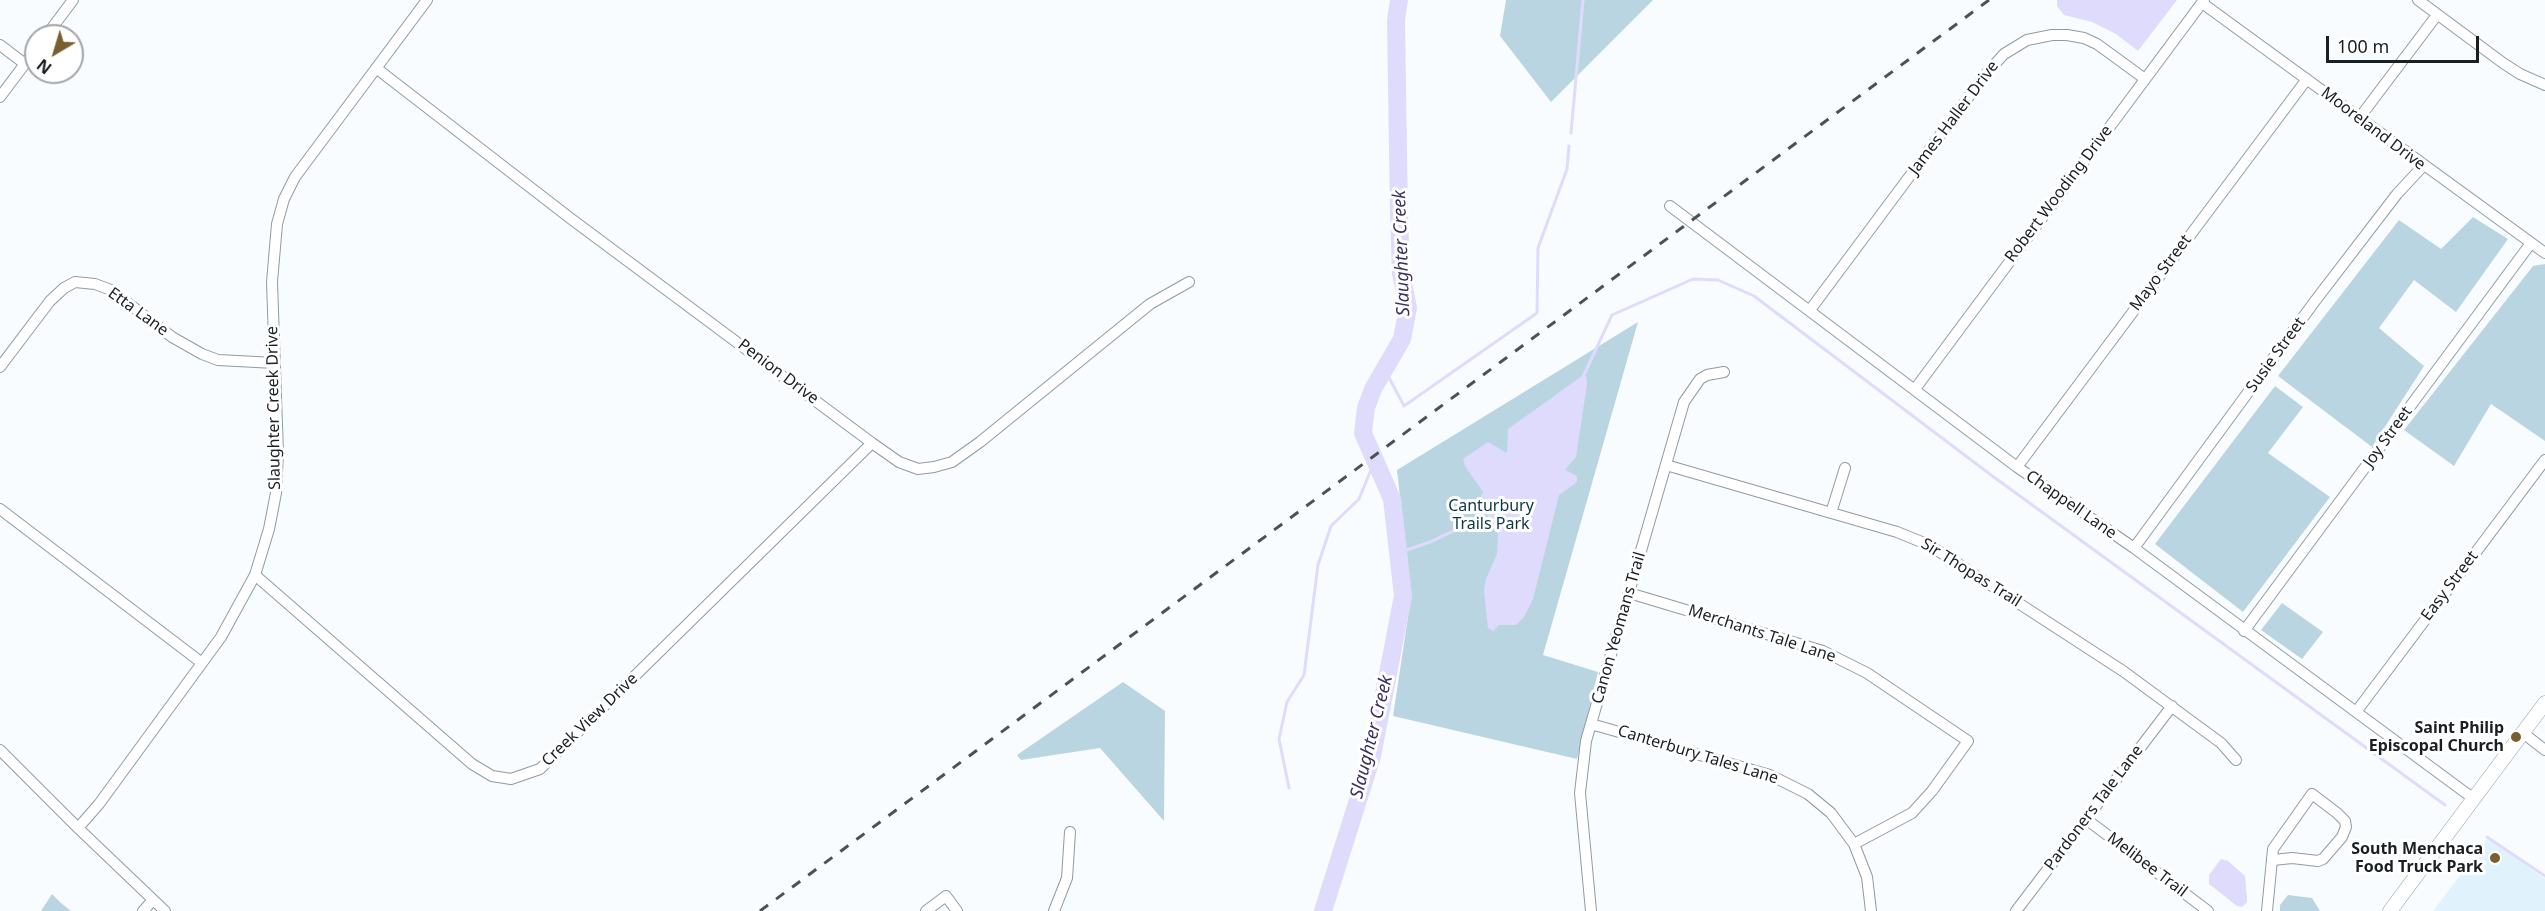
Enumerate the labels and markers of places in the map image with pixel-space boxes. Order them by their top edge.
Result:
place label: Saint Philip Episcopal Church [2369,718,2504,756]
marker: Saint Philip Episcopal Church [2509,730,2523,744]
place label: South Menchaca Food Truck Park [2351,839,2483,877]
marker: South Menchaca Food Truck Park [2488,851,2502,865]

